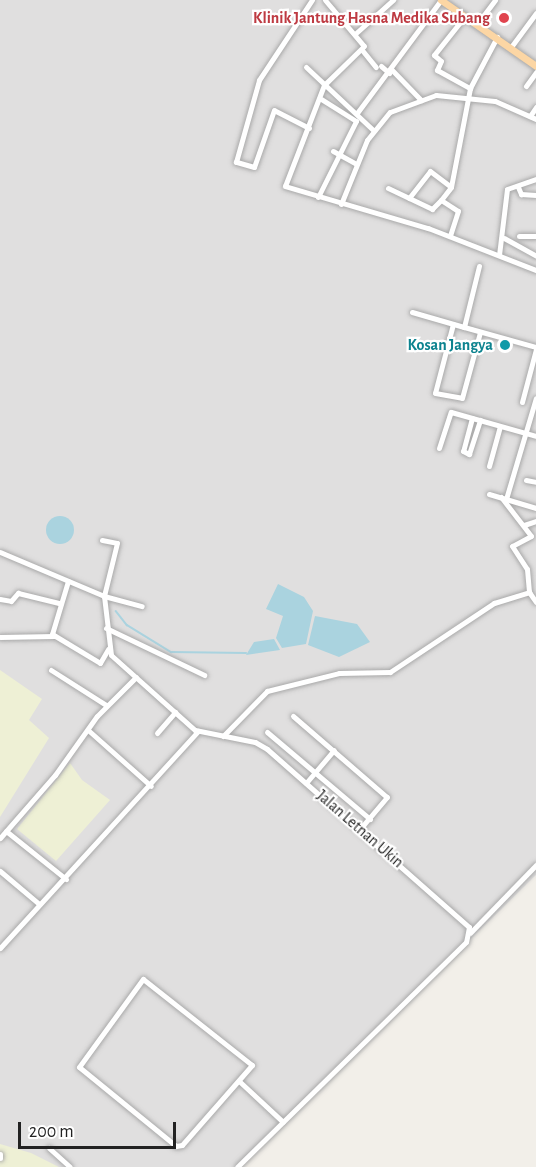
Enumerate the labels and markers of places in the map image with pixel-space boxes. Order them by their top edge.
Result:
place label: Klinik Jantung Hasna Medika Subang [253,8,490,28]
marker: Klinik Jantung Hasna Medika Subang [495,9,513,27]
place label: Kosan Jangya [408,335,493,355]
marker: Kosan Jangya [498,338,512,352]

